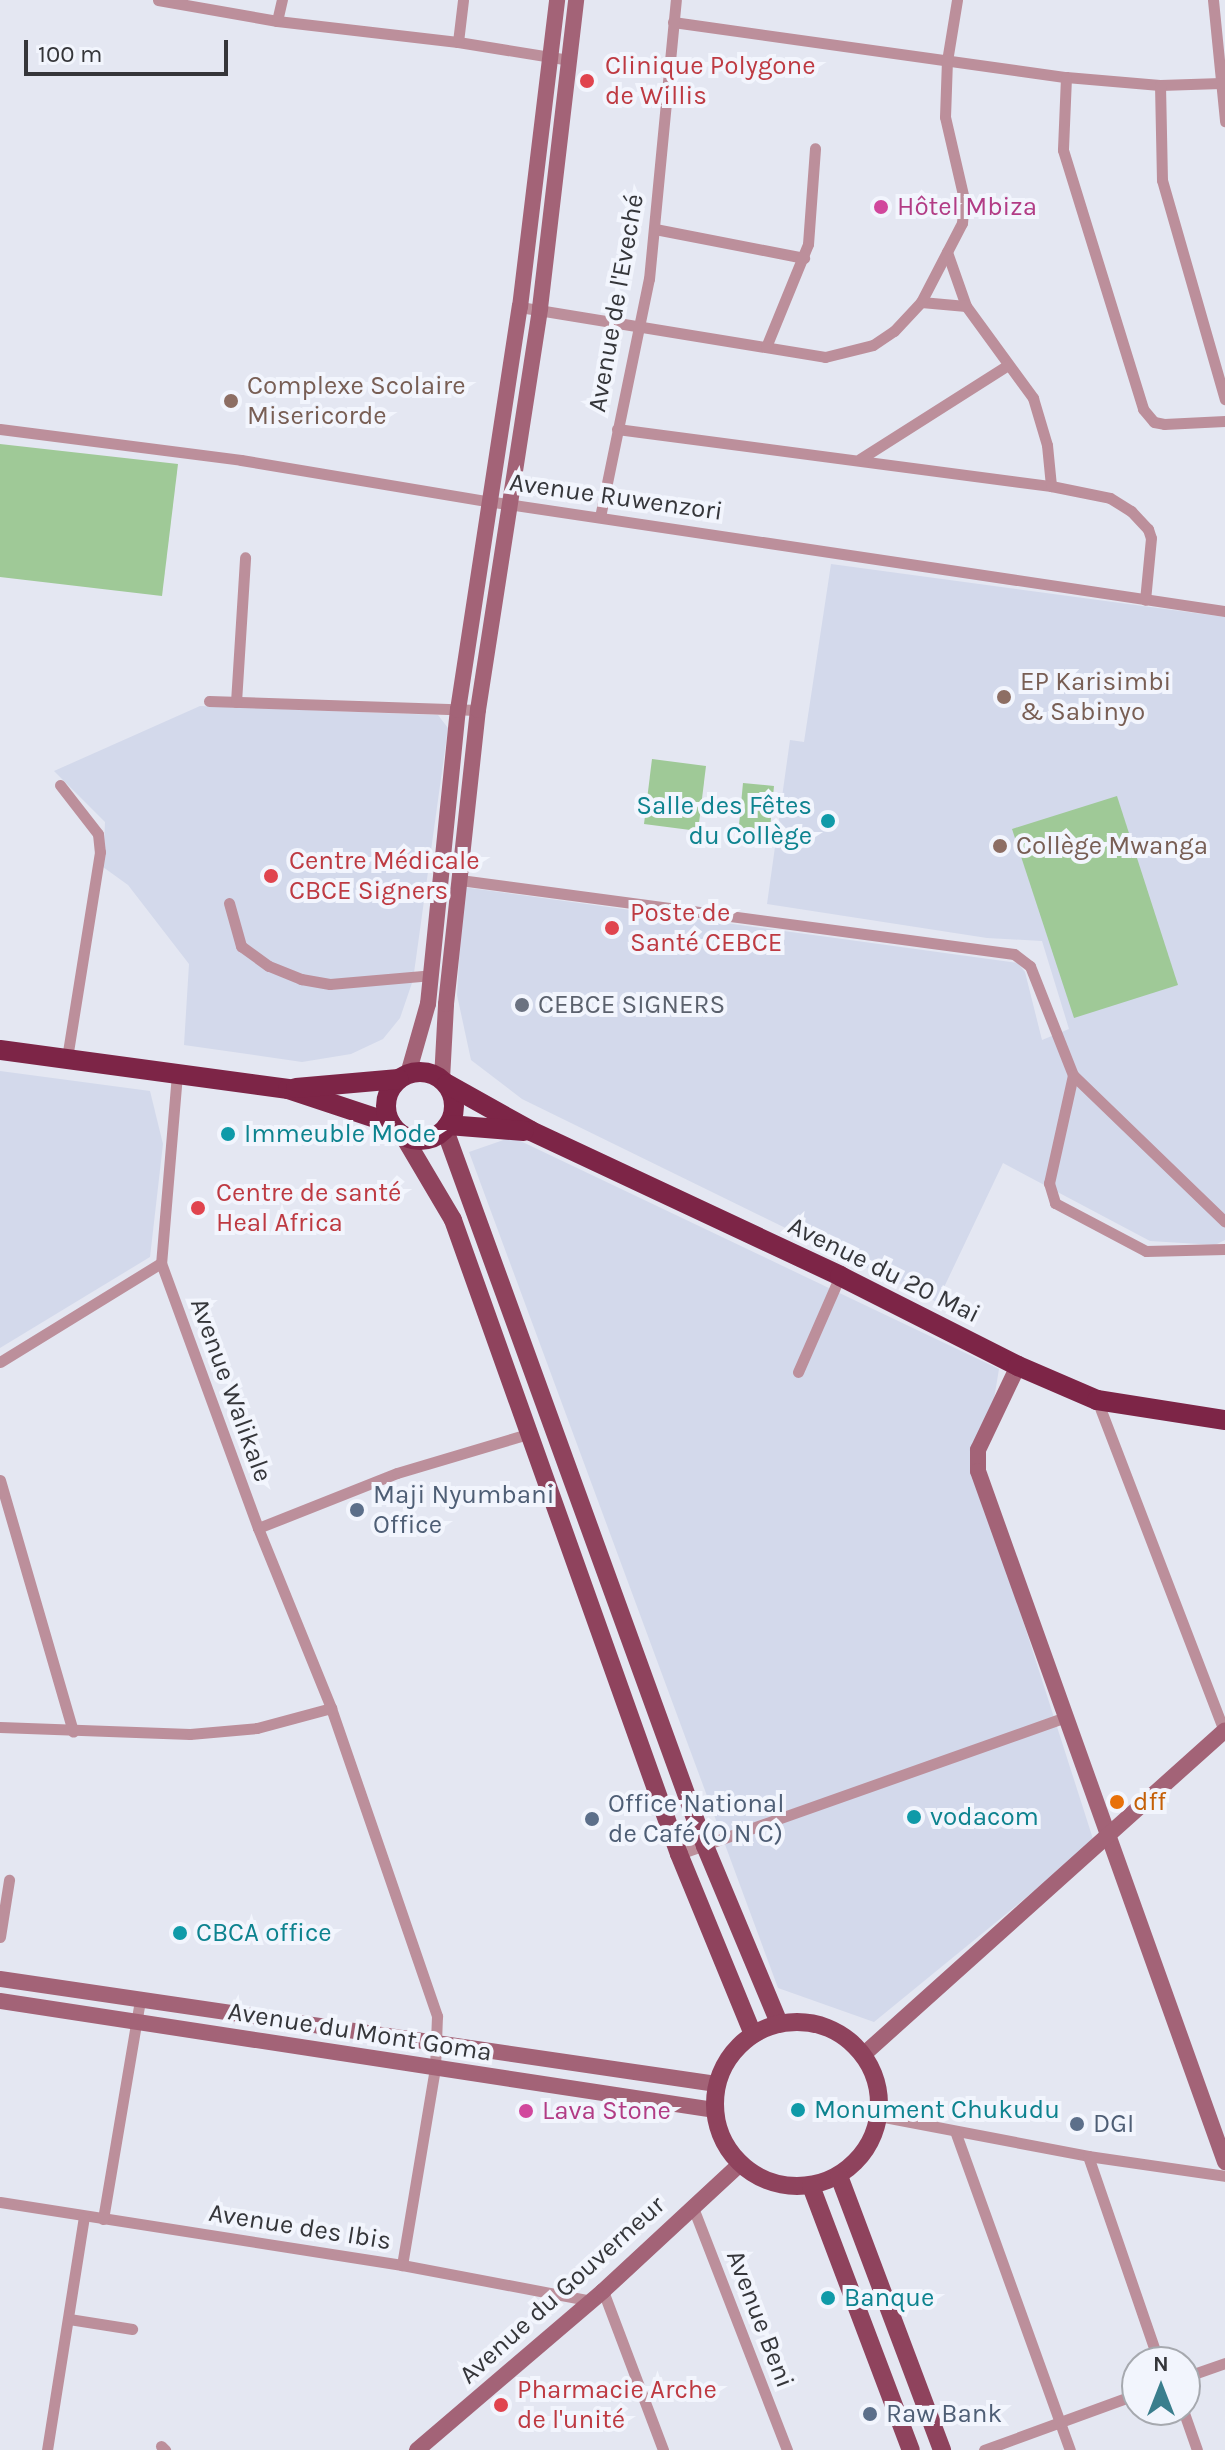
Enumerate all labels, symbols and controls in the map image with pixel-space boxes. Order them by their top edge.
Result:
scale bar [28,24,232,74]
text: 100 m [38,40,103,68]
place label: Clinique Polygone de Willis [605,50,816,112]
marker: Clinique Polygone de Willis [576,70,598,92]
street label: Avenue de l'Eveché [581,191,651,415]
place label: Hôtel Mbiza [897,191,1037,223]
marker: Hôtel Mbiza [872,198,890,216]
place label: Complexe Scolaire Misericorde [247,370,466,432]
marker: Complexe Scolaire Misericorde [222,392,240,410]
street label: Avenue Ruwenzori [507,467,725,527]
place label: EP Karisimbi & Sabinyo [1020,666,1171,728]
marker: EP Karisimbi & Sabinyo [995,688,1013,706]
place label: Salle des Fêtes du Collège [636,790,812,852]
marker: Salle des Fêtes du Collège [819,812,837,830]
place label: Collège Mwanga [1016,830,1208,862]
marker: Collège Mwanga [991,837,1009,855]
place label: Centre Médicale CBCE Signers [289,845,480,906]
marker: Centre Médicale CBCE Signers [260,865,282,887]
place label: Poste de Santé CEBCE [630,897,782,958]
marker: Poste de Santé CEBCE [601,917,623,939]
place label: CEBCE SIGNERS [538,989,725,1021]
marker: CEBCE SIGNERS [513,996,531,1014]
place label: Immeuble Mode [244,1118,436,1150]
marker: Immeuble Mode [219,1125,237,1143]
place label: Centre de santé Heal Africa [216,1177,401,1238]
marker: Centre de santé Heal Africa [187,1197,209,1219]
street label: Avenue du 20 Mai [783,1210,985,1330]
street label: Avenue Walikale [183,1294,279,1486]
place label: Maji Nyumbani Office [373,1479,555,1540]
marker: Maji Nyumbani Office [348,1501,366,1519]
place label: dff [1133,1786,1166,1818]
place label: Office National de Café (O N C) [608,1788,784,1850]
marker: dff [1108,1793,1126,1811]
place label: vodacom [930,1801,1039,1833]
marker: vodacom [905,1808,923,1826]
marker: Office National de Café (O N C) [583,1810,601,1828]
place label: CBCA office [196,1917,332,1949]
marker: CBCA office [171,1924,189,1942]
street label: Avenue du Mont Goma [226,1996,494,2068]
place label: Monument Chukudu [814,2094,1060,2126]
place label: Lava Stone [542,2095,671,2127]
marker: Monument Chukudu [789,2101,807,2119]
marker: Lava Stone [517,2102,535,2120]
place label: DGI [1093,2108,1134,2140]
marker: DGI [1068,2115,1086,2133]
street label: Avenue du Gouverneur [453,2189,671,2391]
street label: Avenue des Ibis [206,2197,394,2257]
street label: Avenue Beni [720,2246,800,2392]
place label: Banque [844,2282,934,2314]
marker: Banque [819,2289,837,2307]
north arrow [1121,2346,1201,2426]
text: N [1153,2351,1169,2377]
place label: Pharmacie Arche de l'unité [517,2374,717,2436]
marker: Pharmacie Arche de l'unité [492,2396,510,2414]
place label: Raw Bank [886,2398,1002,2430]
marker: Raw Bank [861,2405,879,2423]

